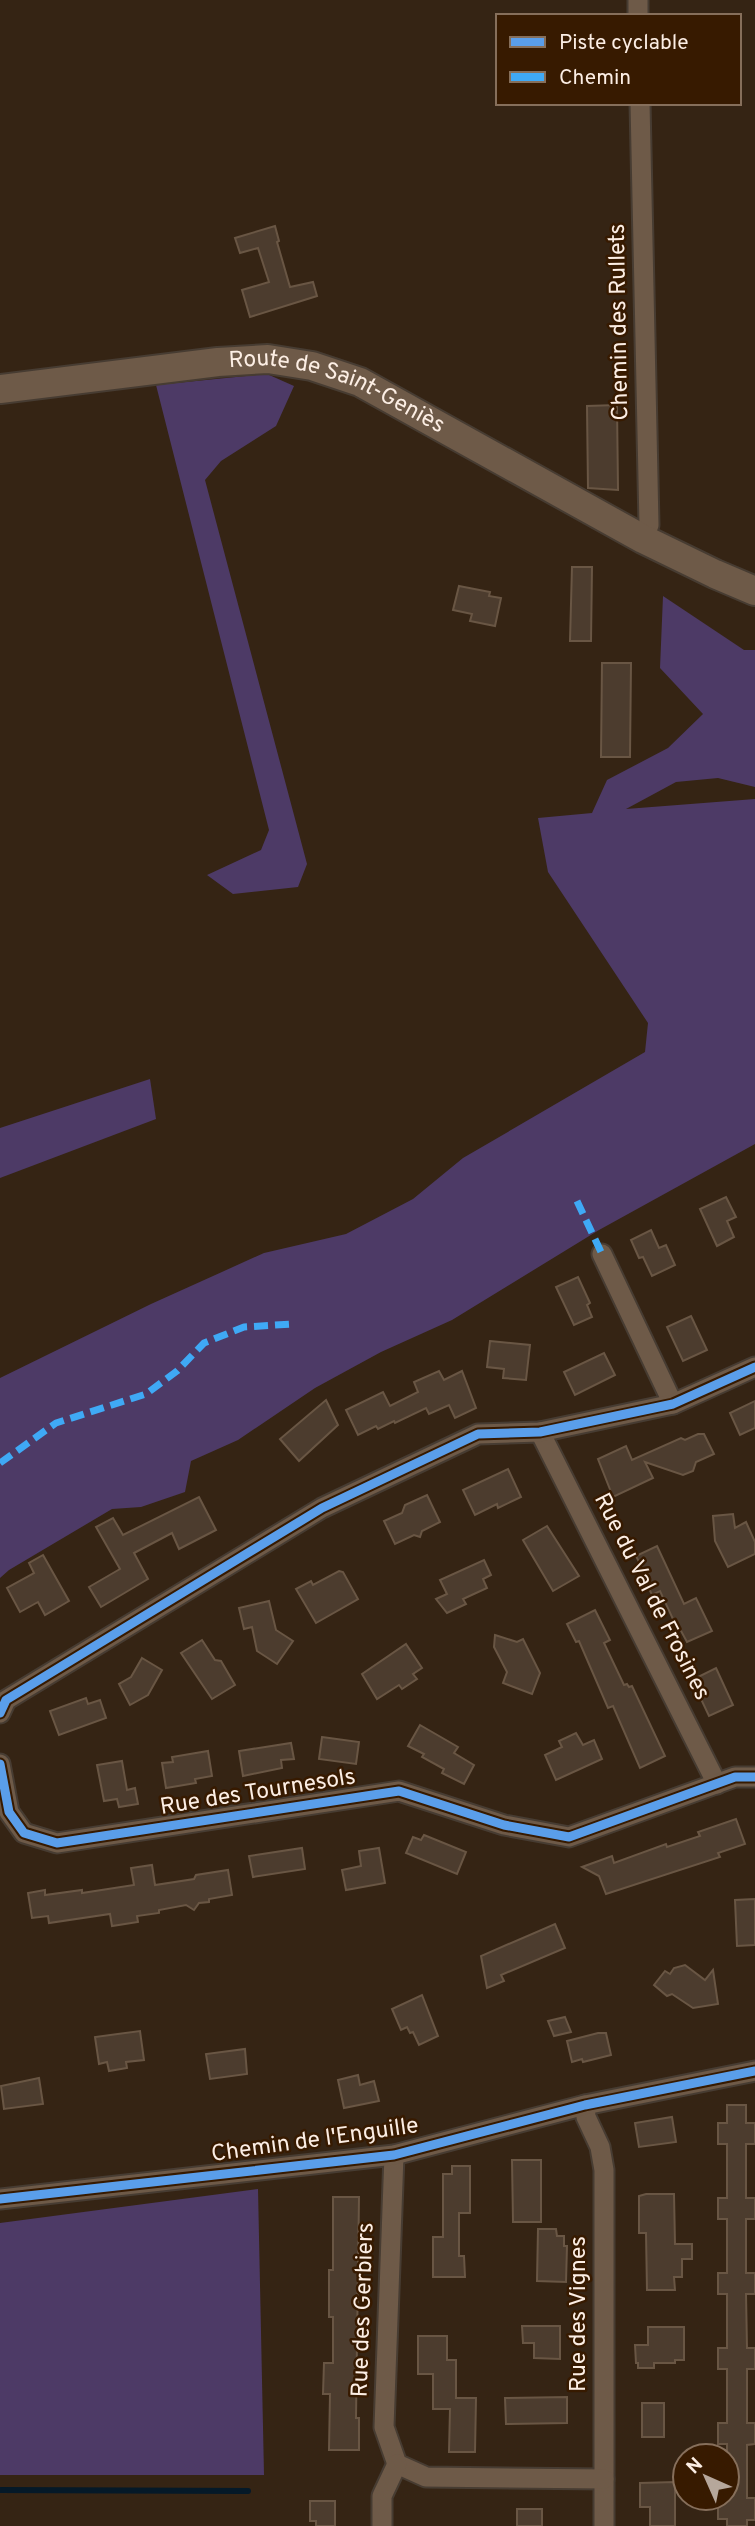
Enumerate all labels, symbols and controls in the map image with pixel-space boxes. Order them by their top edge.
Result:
legend [496,14,741,105]
text: Piste cyclable [559,30,689,57]
text: Chemin [559,65,631,92]
street label: Chemin des Rullets [604,223,636,421]
street label: Route de Saint-Geniès [228,344,450,441]
street label: Rue du Val de Frosines [586,1489,716,1705]
street label: Rue des Tournesols [158,1763,358,1823]
street label: Chemin de l'Enguille [209,2112,421,2170]
street label: Rue des Gerbiers [346,2222,382,2398]
street label: Rue des Vignes [565,2236,594,2392]
north arrow [671,2442,741,2512]
text: N [682,2453,709,2480]

